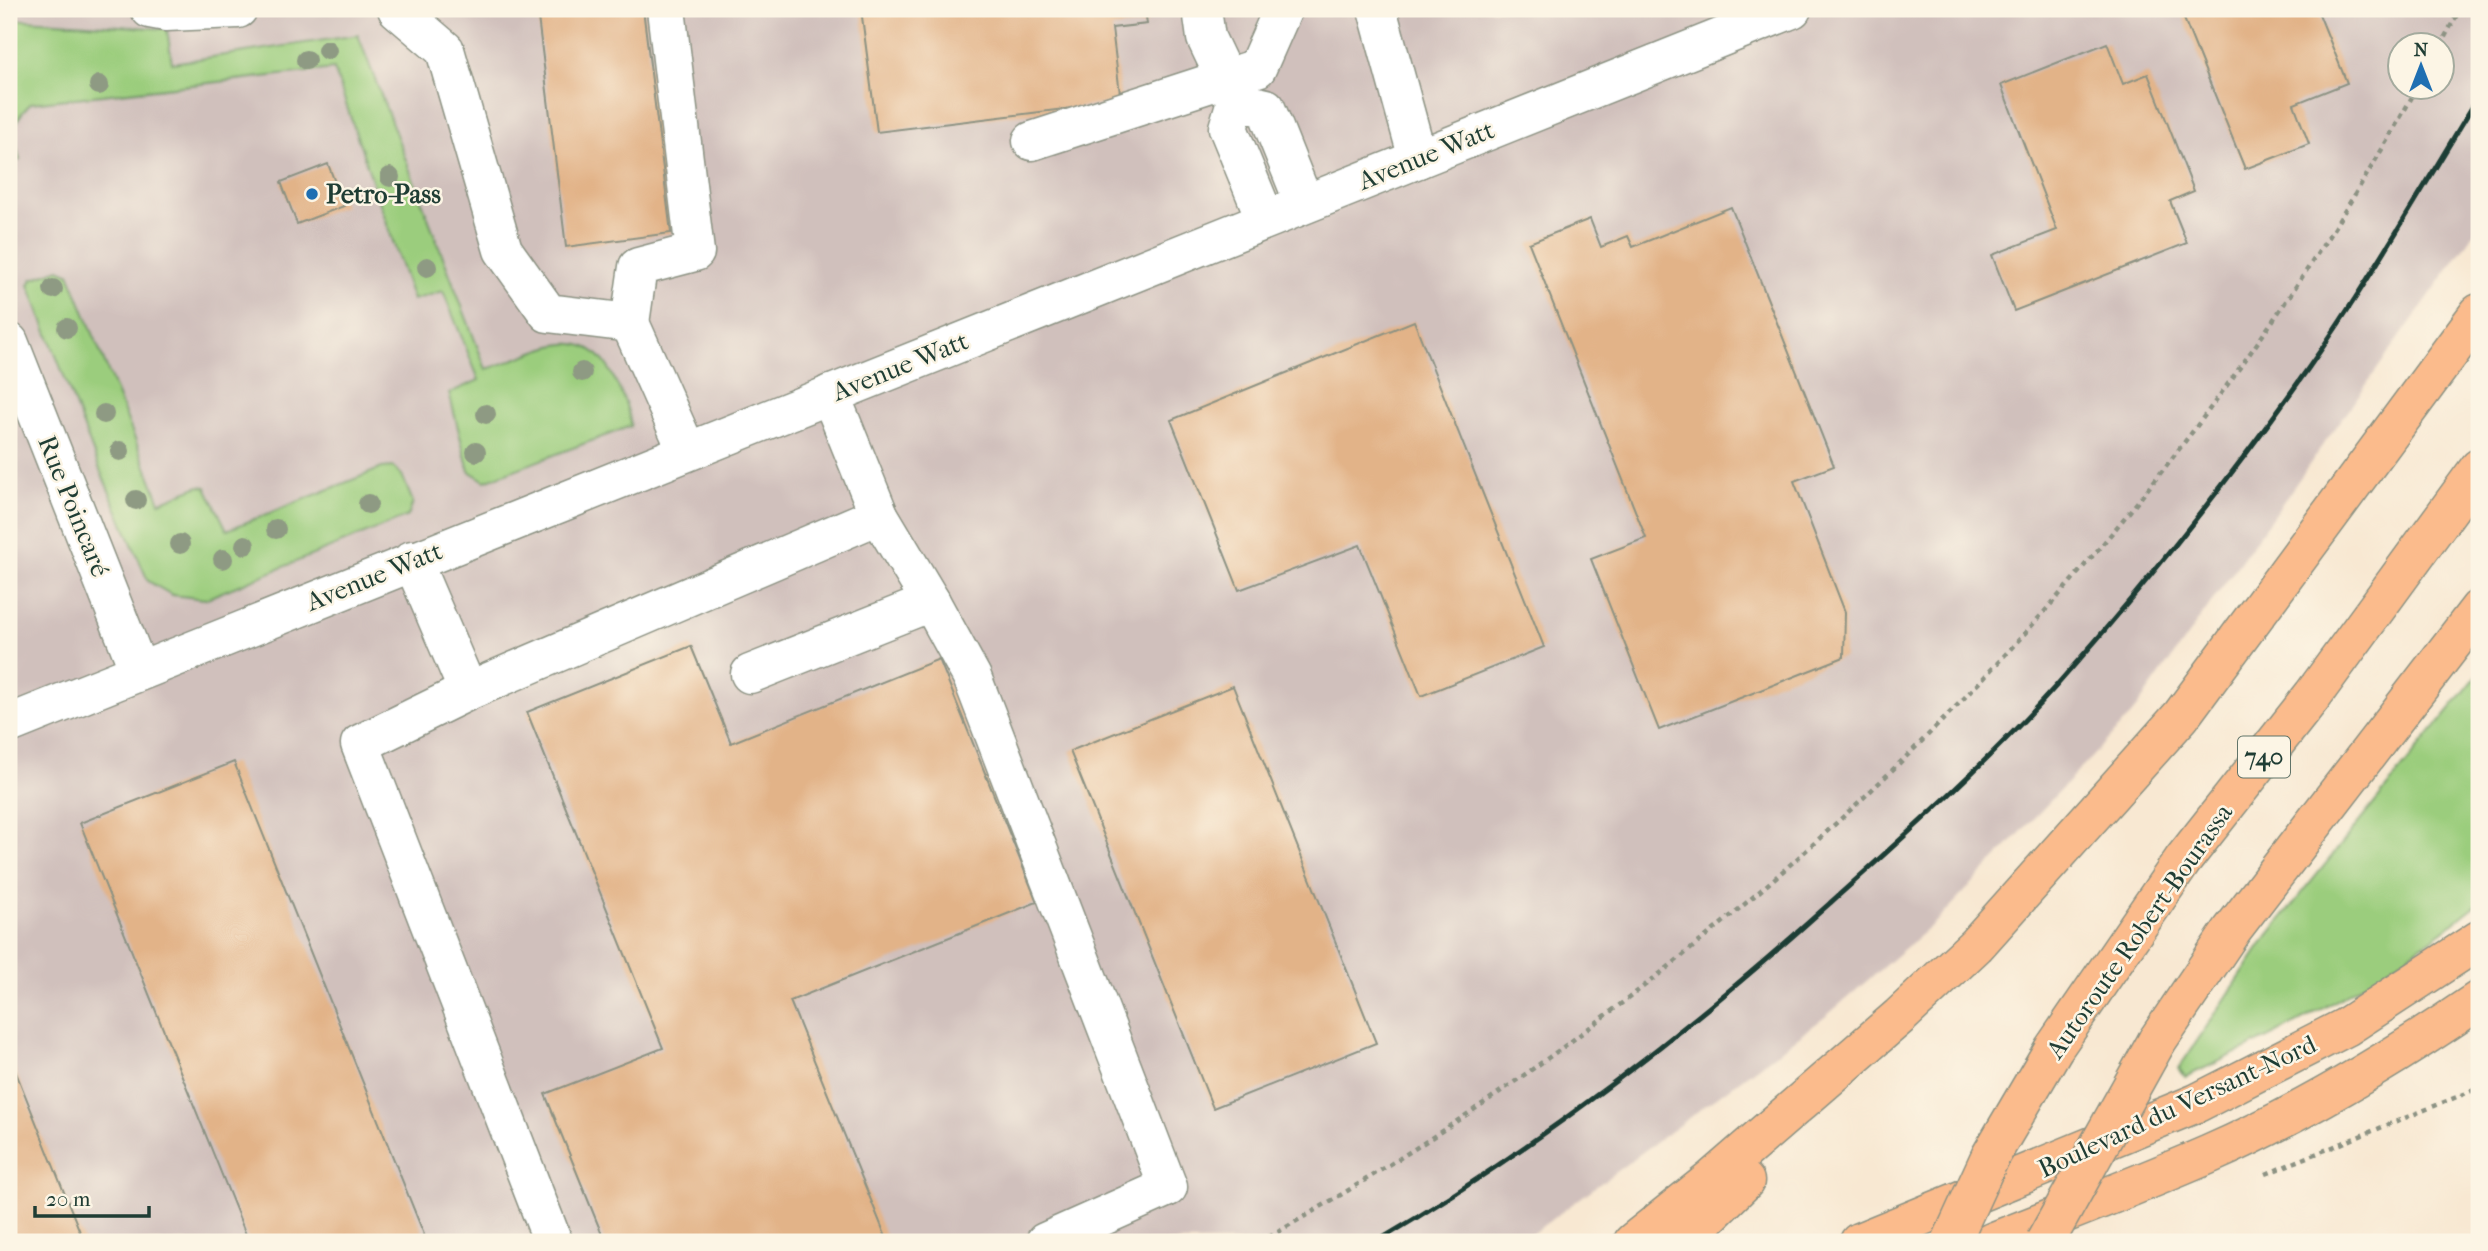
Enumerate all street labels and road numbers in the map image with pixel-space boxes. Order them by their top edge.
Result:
street label: Avenue Watt [1353,114,1499,197]
street label: Avenue Watt [827,325,973,408]
street label: Rue Poincaré [31,431,116,581]
street label: Avenue Watt [301,535,447,618]
road number: 740 [2238,736,2290,778]
street label: Autoroute Robert-Bourassa [2039,797,2240,1065]
street label: Boulevard du Versant-Nord [2033,1028,2322,1184]

